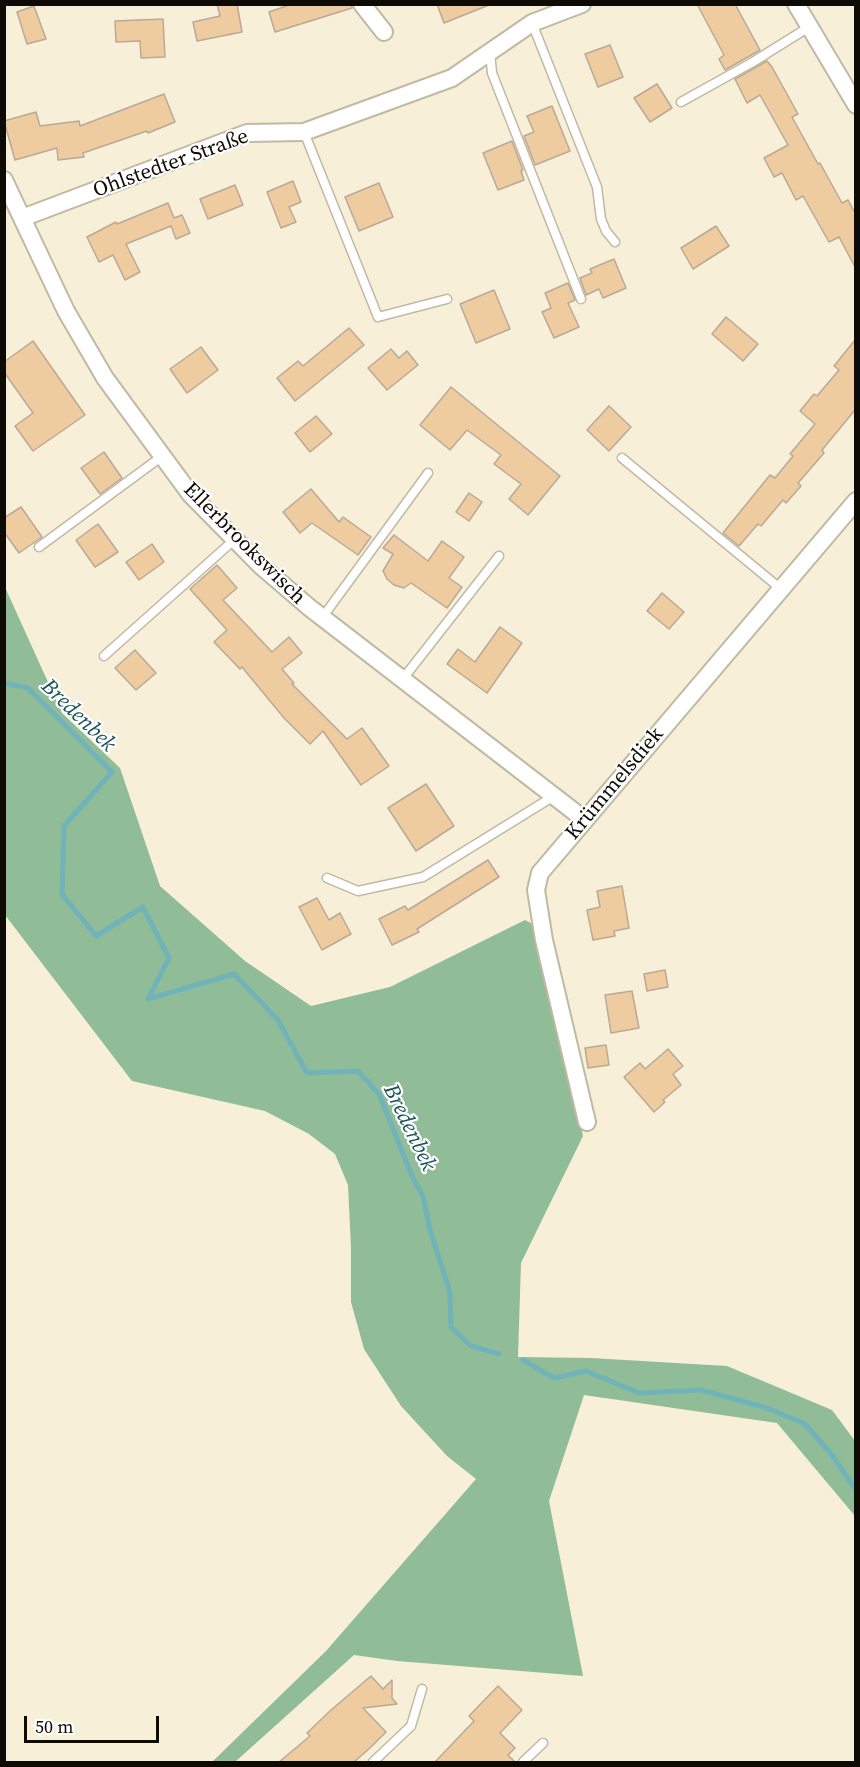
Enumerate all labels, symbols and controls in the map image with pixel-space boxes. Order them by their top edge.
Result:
street label: Ohlstedter Straße [90,124,252,204]
street label: Ellerbrookswisch [178,478,310,610]
water label: Bredenbek [35,674,121,758]
street label: Krümmelsdiek [561,723,669,845]
water label: Bredenbek [377,1080,441,1176]
scale bar [27,1704,162,1742]
text: 50 m [35,1714,73,1739]

